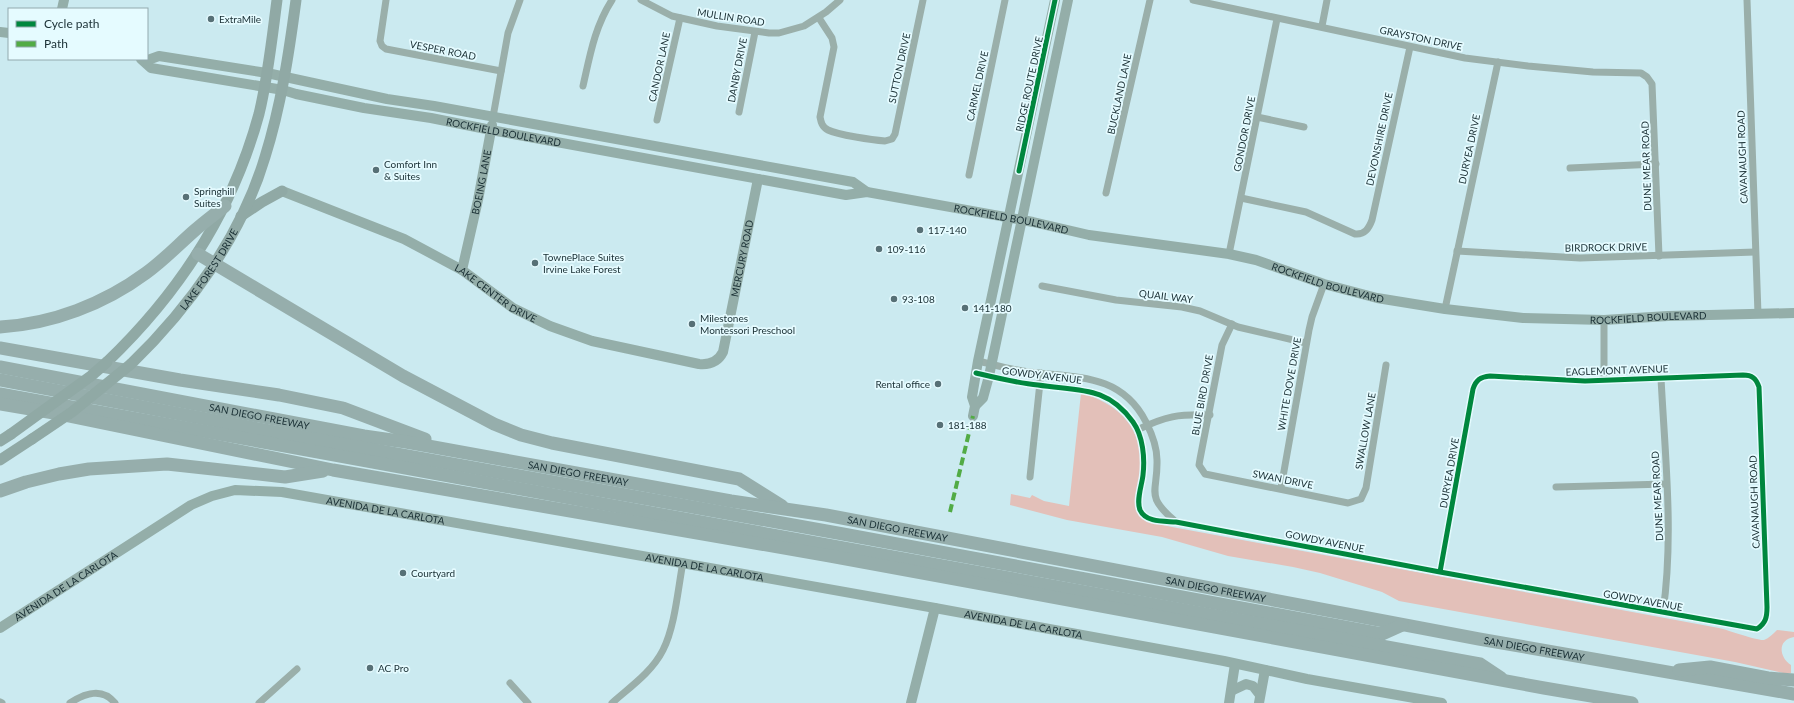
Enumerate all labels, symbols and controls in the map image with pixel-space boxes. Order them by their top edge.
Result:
street label: MULLIN ROAD [696,6,766,28]
legend [8,8,148,60]
place label: ExtraMile [219,13,261,25]
marker: ExtraMile [206,14,216,24]
text: Cycle path [44,16,99,31]
street label: GRAYSTON DRIVE [1379,23,1464,53]
street label: CANDOR LANE [646,31,672,103]
street label: SUTTON DRIVE [886,31,912,104]
street label: RIDGE ROUTE DRIVE [1013,35,1045,133]
text: Path [44,36,68,51]
street label: DANBY DRIVE [725,36,749,103]
street label: VESPER ROAD [409,38,477,62]
street label: CARMEL DRIVE [964,50,990,122]
street label: BUCKLAND LANE [1105,52,1133,135]
street label: DEVONSHIRE DRIVE [1363,91,1395,187]
street label: GONDOR DRIVE [1231,95,1257,173]
street label: CAVANAUGH ROAD [1734,110,1750,204]
street label: DURYEA DRIVE [1456,113,1482,185]
street label: ROCKFIELD BOULEVARD [445,115,562,149]
street label: DUNE MEAR ROAD [1638,120,1654,211]
street label: BOEING LANE [469,148,493,216]
place label: Comfort Inn & Suites [384,158,437,182]
marker: Comfort Inn & Suites [371,165,381,175]
place label: Springhill Suites [194,185,234,209]
marker: Springhill Suites [181,192,191,202]
street label: ROCKFIELD BOULEVARD [953,202,1070,236]
street label: MERCURY ROAD [728,218,756,298]
place label: 117-140 [928,224,967,236]
marker: 117-140 [915,225,925,235]
street label: LAKE FOREST DRIVE [177,226,240,312]
street label: BIRDROCK DRIVE [1565,240,1648,254]
place label: 109-116 [887,243,926,255]
marker: 109-116 [874,244,884,254]
place label: TownePlace Suites Irvine Lake Forest [543,251,624,275]
marker: TownePlace Suites Irvine Lake Forest [530,258,540,268]
street label: ROCKFIELD BOULEVARD [1270,260,1385,305]
street label: LAKE CENTER DRIVE [453,261,539,325]
street label: QUAIL WAY [1138,287,1194,305]
place label: 93-108 [902,293,935,305]
marker: 93-108 [889,294,899,304]
place label: 141-180 [973,302,1012,314]
marker: 141-180 [960,303,970,313]
street label: ROCKFIELD BOULEVARD [1590,309,1707,326]
place label: Milestones Montessori Preschool [700,312,795,336]
marker: Milestones Montessori Preschool [687,319,697,329]
street label: WHITE DOVE DRIVE [1275,336,1303,432]
street label: BLUE BIRD DRIVE [1189,353,1215,436]
street label: EAGLEMONT AVENUE [1565,362,1669,378]
street label: GOWDY AVENUE [1001,364,1083,386]
place label: Rental office [875,378,930,390]
marker: Rental office [933,379,943,389]
street label: SWALLOW LANE [1352,391,1378,470]
street label: SAN DIEGO FREEWAY [208,401,311,432]
place label: 181-188 [948,419,987,431]
marker: 181-188 [935,420,945,430]
street label: DURYEA DRIVE [1437,437,1461,509]
street label: DUNE MEAR ROAD [1649,450,1665,541]
street label: CAVANAUGH ROAD [1746,455,1762,549]
street label: SAN DIEGO FREEWAY [527,458,630,488]
street label: SWAN DRIVE [1252,467,1315,491]
street label: AVENIDA DE LA CARLOTA [325,494,446,527]
street label: SAN DIEGO FREEWAY [846,513,949,544]
street label: GOWDY AVENUE [1284,527,1366,555]
street label: AVENIDA DE LA CARLOTA [12,548,119,623]
street label: AVENIDA DE LA CARLOTA [644,551,765,584]
place label: Courtyard [411,567,455,579]
marker: Courtyard [398,568,408,578]
street label: SAN DIEGO FREEWAY [1165,574,1268,605]
street label: GOWDY AVENUE [1602,587,1684,613]
street label: AVENIDA DE LA CARLOTA [963,607,1084,641]
street label: SAN DIEGO FREEWAY [1483,634,1586,663]
place label: AC Pro [378,662,409,674]
marker: AC Pro [365,663,375,673]

